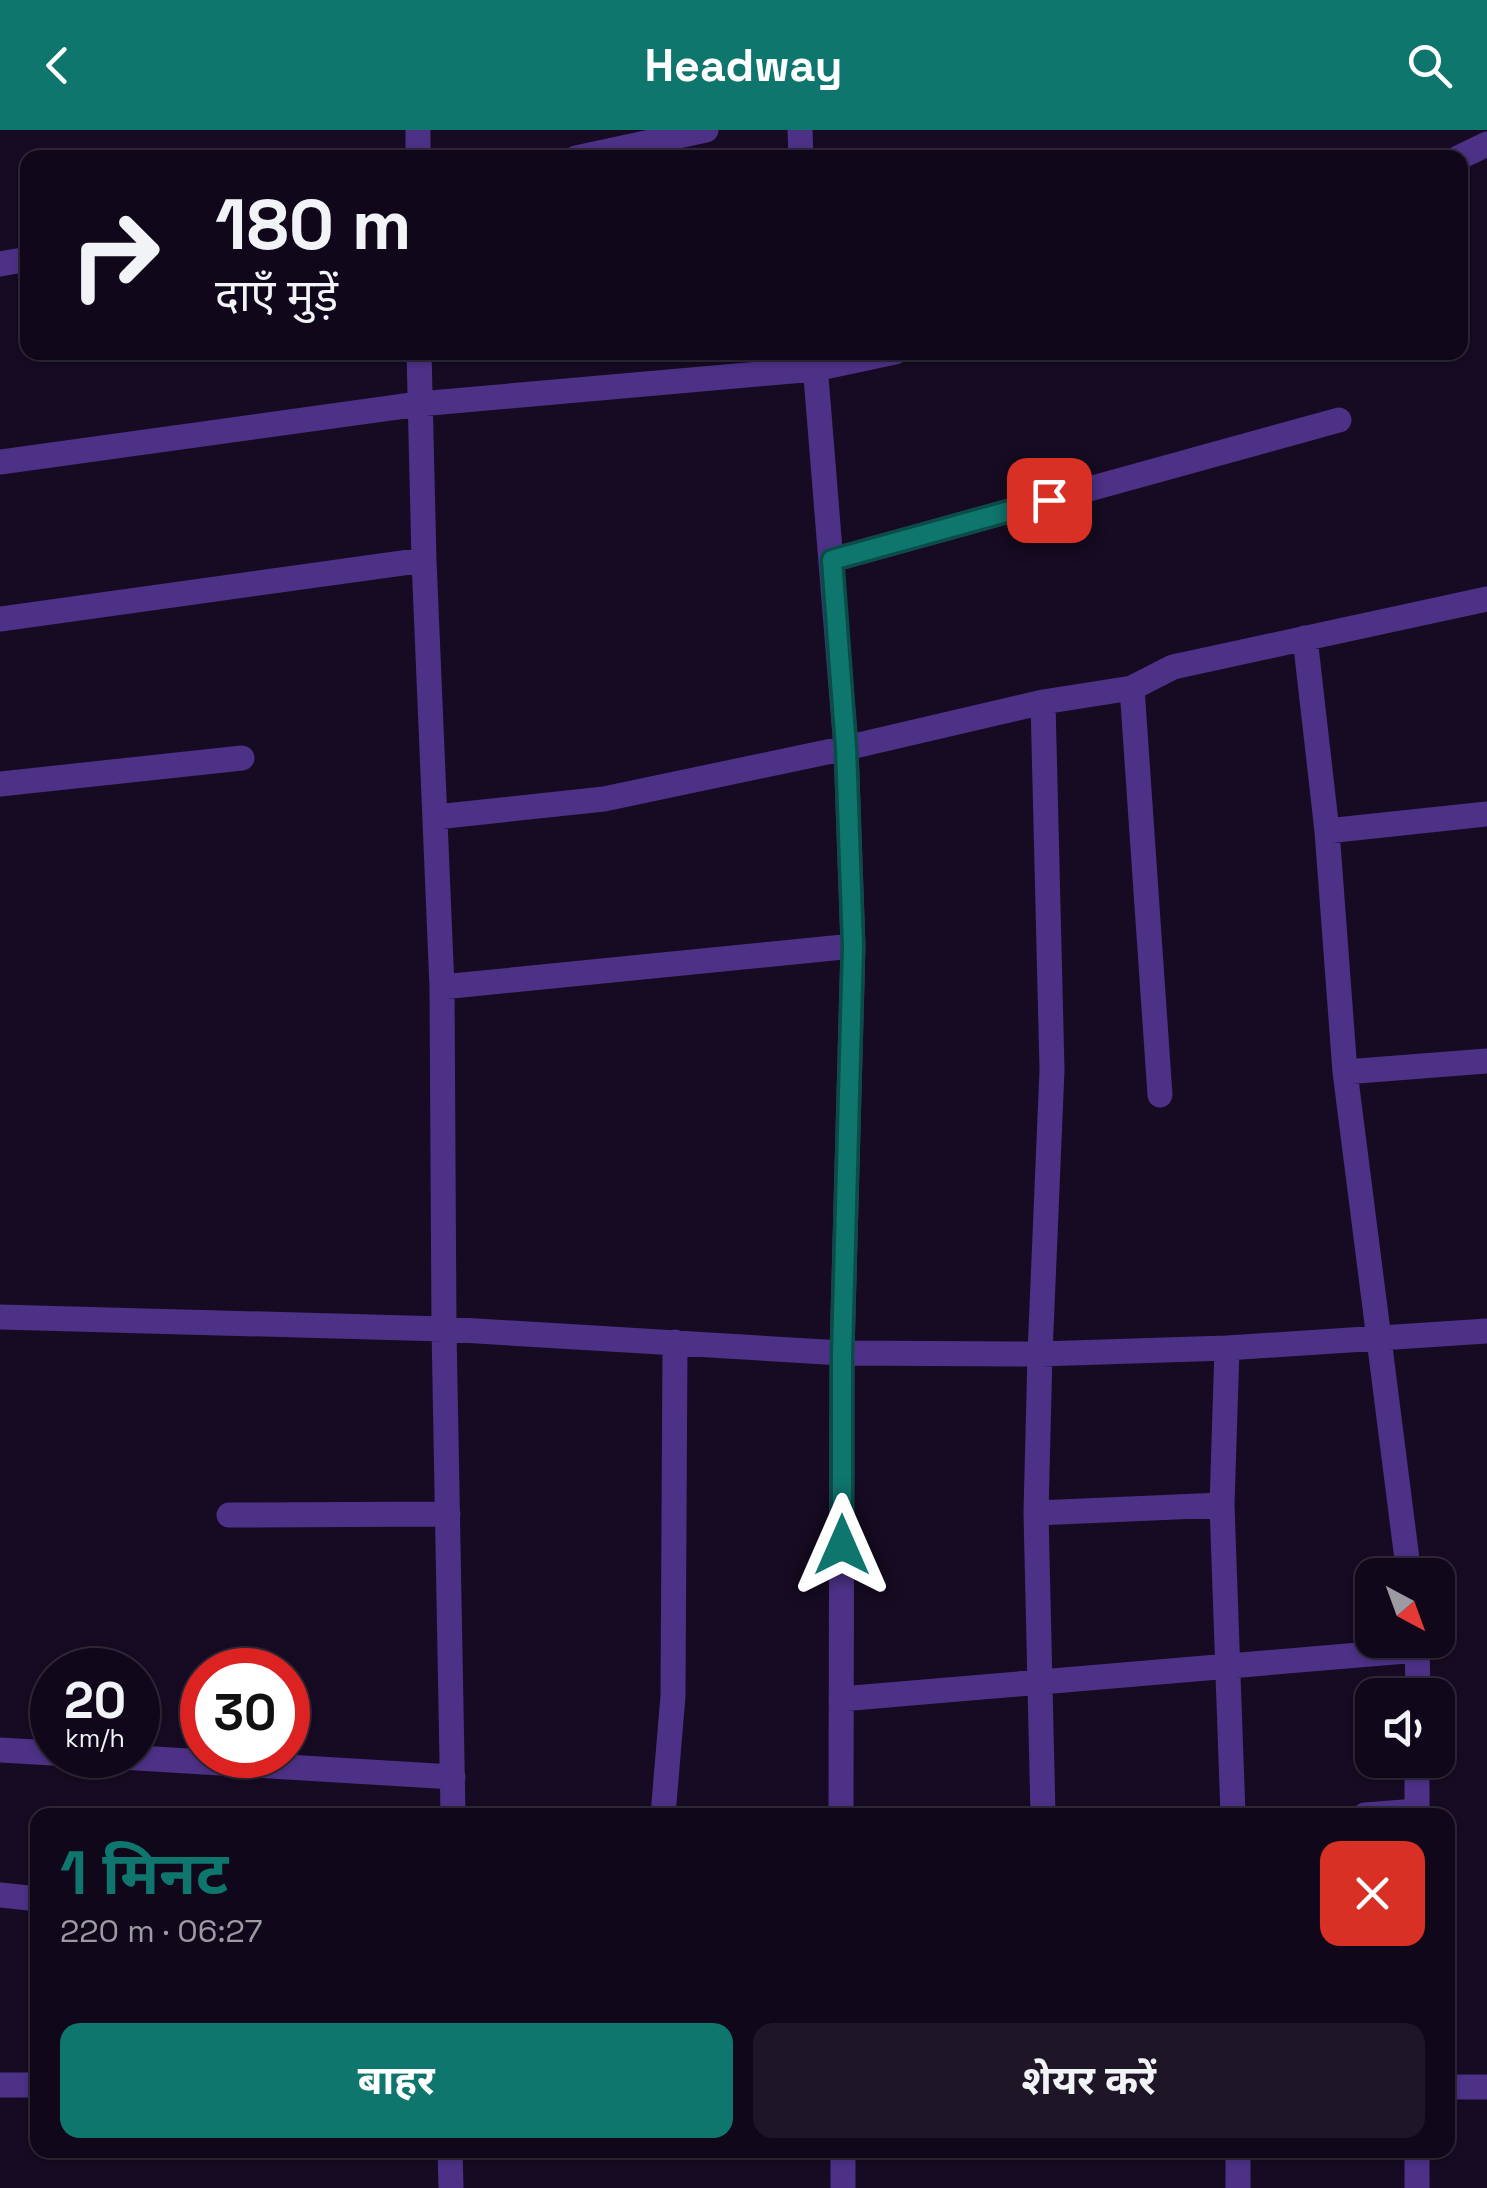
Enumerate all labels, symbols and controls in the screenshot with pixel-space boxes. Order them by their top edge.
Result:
text: Headway [644,37,843,94]
icon: back [30,38,85,93]
icon: search [1402,38,1457,93]
text: 180 m [215,180,412,269]
icon: right [50,190,180,320]
text: दाएँ मुड़ें [215,267,338,324]
pin [1007,458,1092,543]
icon: arrive [1022,473,1077,528]
position arrow [790,1493,894,1597]
north arrow [1355,1558,1455,1658]
map controls [1355,1558,1455,1778]
speed limit sign: 30 [180,1648,310,1778]
text: 20 [64,1669,126,1733]
button: sound [1355,1678,1455,1778]
text: km/h [65,1722,125,1754]
text: 1 मिनट [60,1835,228,1912]
button: close [1320,1841,1425,1946]
text: 220 m · 06:27 [60,1911,263,1951]
button: बाहर [60,2023,733,2138]
button: शेयर करें [753,2023,1425,2138]

